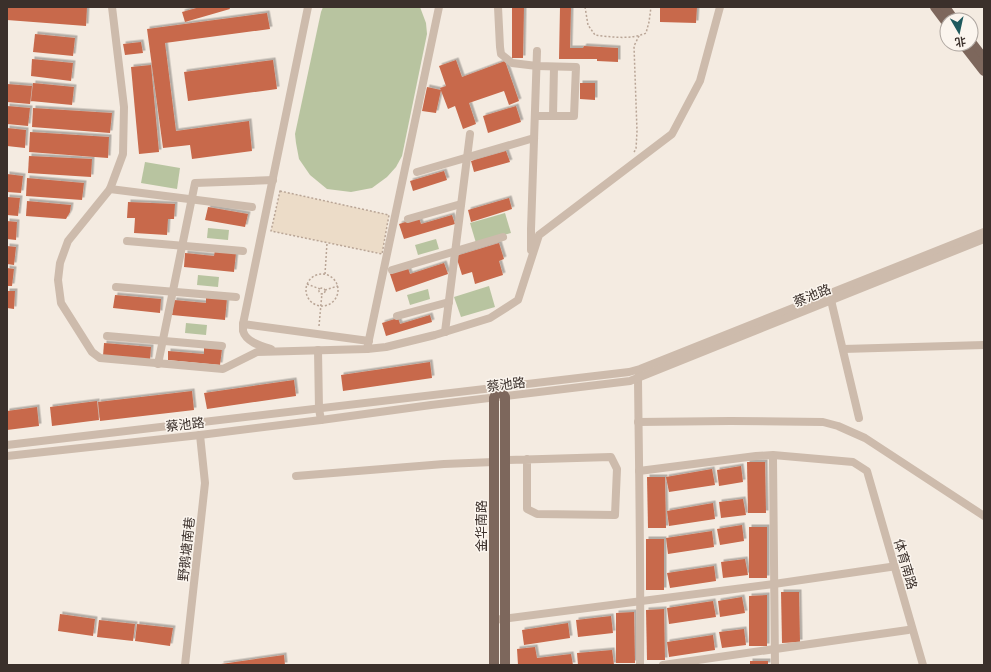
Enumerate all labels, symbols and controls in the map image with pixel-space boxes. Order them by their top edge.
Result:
north arrow [939,12,979,52]
text: 北 [954,35,967,49]
street label: 蔡池路 [791,281,833,310]
street label: 蔡池路 [486,375,526,394]
street label: 蔡池路 [165,415,205,434]
street label: 金华南路 [474,500,489,552]
street label: 野鹅塘南巷 [176,516,197,582]
street label: 体育南路 [891,537,920,591]

